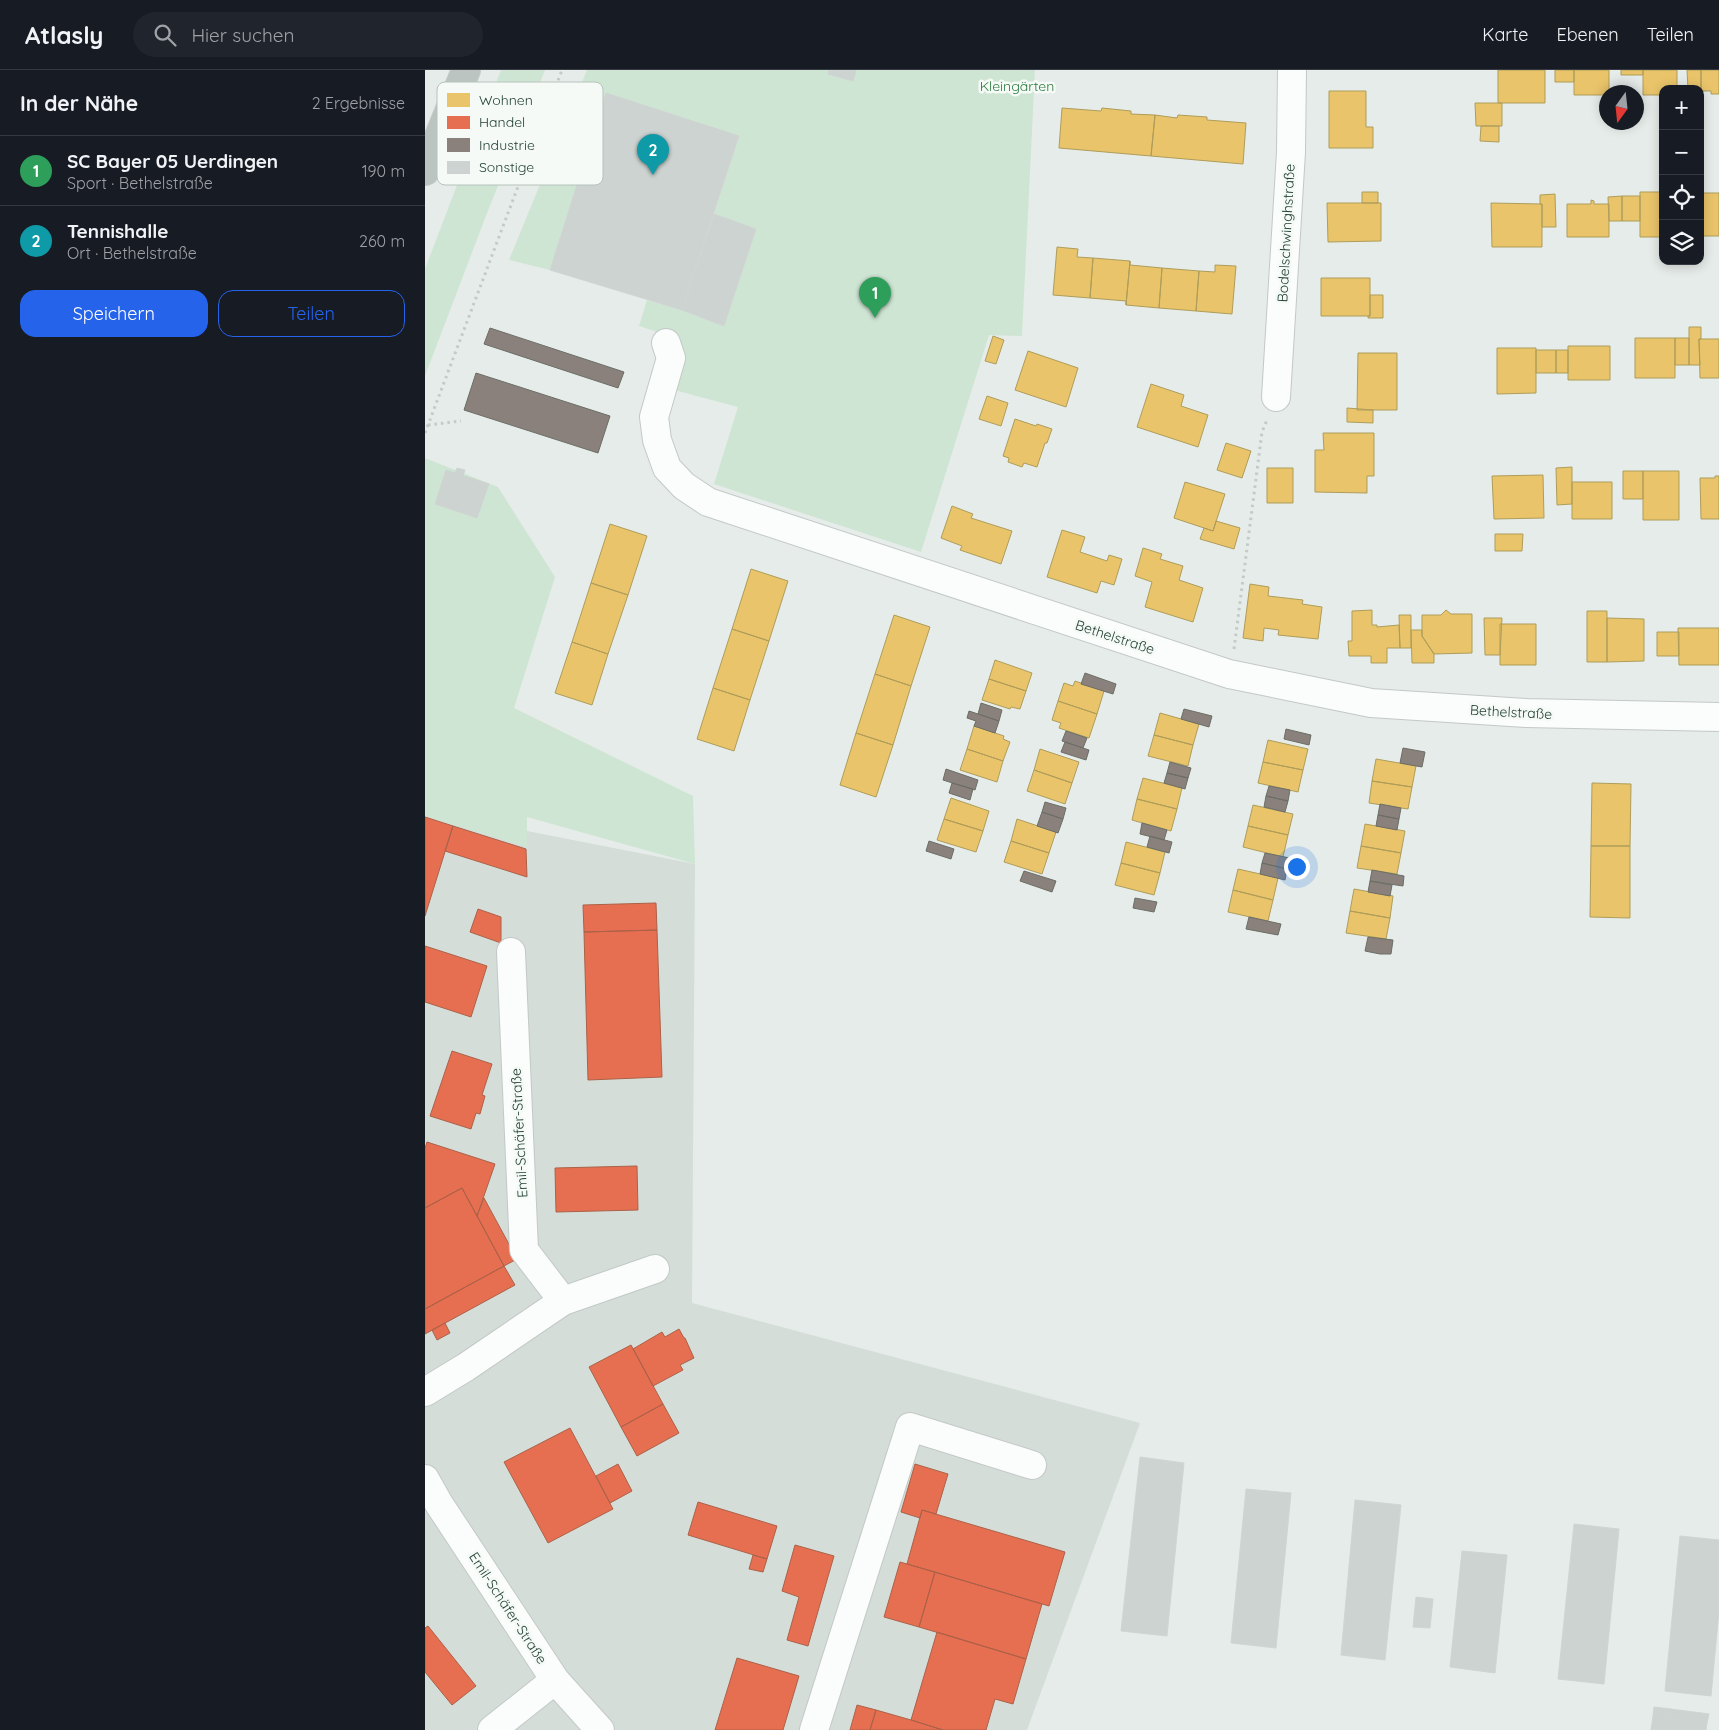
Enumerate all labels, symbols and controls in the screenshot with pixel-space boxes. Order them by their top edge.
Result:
search box [133,12,483,57]
text: Atlasly [25,20,103,50]
icon: search [151,21,179,49]
text: Hier suchen [191,23,294,47]
text: Karte [1482,23,1528,46]
text: Ebenen [1556,23,1619,46]
text: Teilen [1647,23,1694,46]
park label: Kleingärten [980,77,1054,95]
legend [437,82,603,185]
north arrow [1599,85,1644,130]
map controls [1659,85,1704,265]
button: + [1659,85,1704,130]
text: In der Nähe [20,90,138,116]
text: Wohnen [479,91,533,109]
text: 2 Ergebnisse [312,93,405,113]
text: Handel [479,113,525,131]
button: − [1659,130,1704,175]
pin: 2 [637,134,669,175]
text: Industrie [479,136,535,154]
text: SC Bayer 05 Uerdingen [67,149,278,173]
text: Sonstige [479,158,534,176]
text: 1 [33,161,39,181]
text: 190 m [362,161,405,181]
street label: Bodelschwinghstraße [1273,163,1299,303]
text: Sport · Bethelstraße [67,173,213,193]
button: locate [1659,175,1704,220]
text: Tennishalle [67,219,168,243]
button: layers [1659,220,1704,265]
text: 2 [31,231,41,251]
text: 260 m [359,231,405,251]
text: Ort · Bethelstraße [67,243,197,263]
pin: 1 [859,277,891,318]
button: Speichern [20,290,208,337]
button: Teilen [218,290,405,337]
street label: Bethelstraße [1073,616,1157,658]
street label: Bethelstraße [1469,701,1553,723]
your location [1284,854,1310,880]
street label: Emil-Schäfer-Straße [507,1068,531,1198]
street label: Emil-Schäfer-Straße [465,1549,551,1667]

